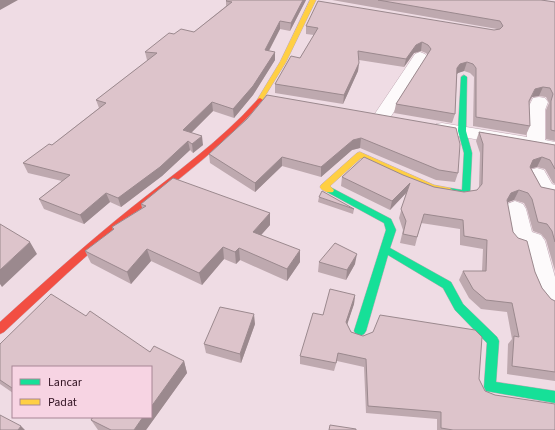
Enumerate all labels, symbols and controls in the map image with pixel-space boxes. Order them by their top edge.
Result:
legend [12,366,152,418]
text: Lancar [48,374,83,391]
text: Padat [48,394,77,411]

